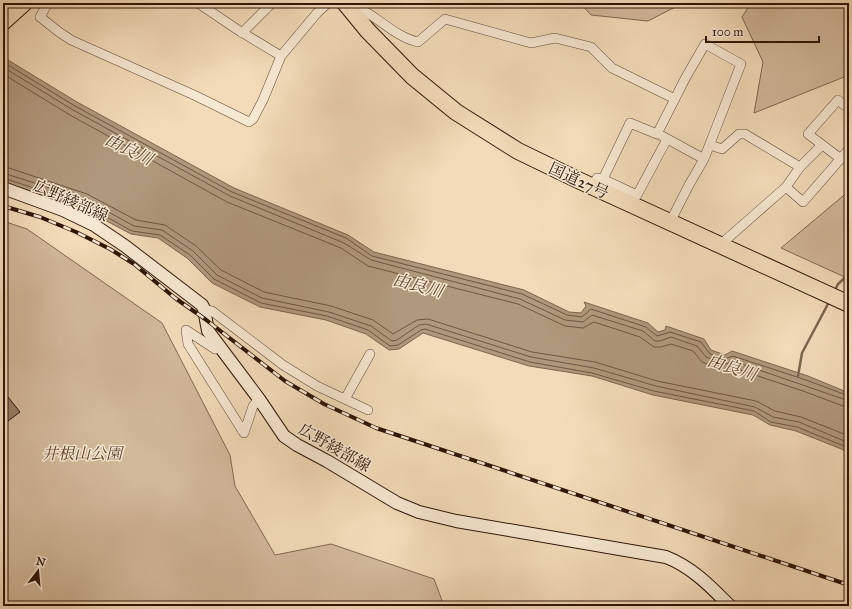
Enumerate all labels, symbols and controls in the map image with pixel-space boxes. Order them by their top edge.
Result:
scale bar [706,18,819,44]
text: 100 m [712,25,743,39]
water label: 由良川 [101,129,158,171]
street label: 国道27号 [546,158,612,203]
street label: 広野綾部線 [30,176,111,225]
water label: 由良川 [391,269,447,303]
water label: 由良川 [704,350,761,386]
street label: 広野綾部線 [295,419,374,476]
park label: 井根山公園 [42,444,125,463]
north arrow [18,551,58,591]
text: N [34,554,48,570]

